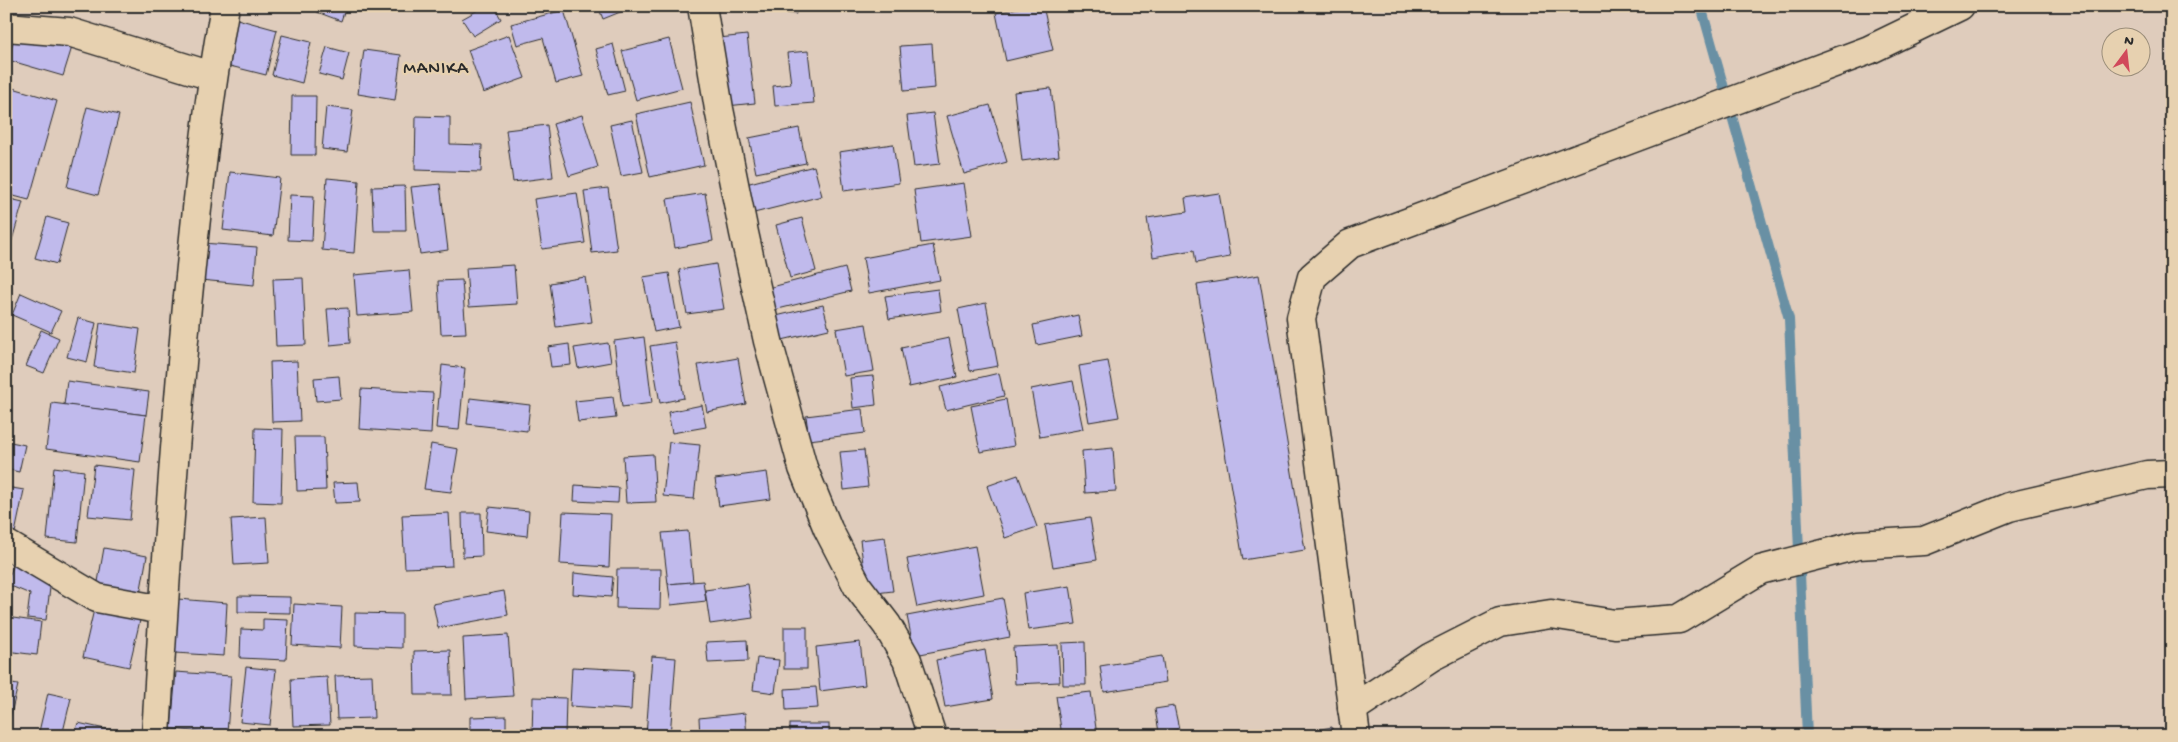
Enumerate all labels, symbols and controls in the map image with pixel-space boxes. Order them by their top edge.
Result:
north arrow [2100,28,2150,78]
text: N [2122,32,2135,51]
district label: MANIKA [403,59,469,80]

